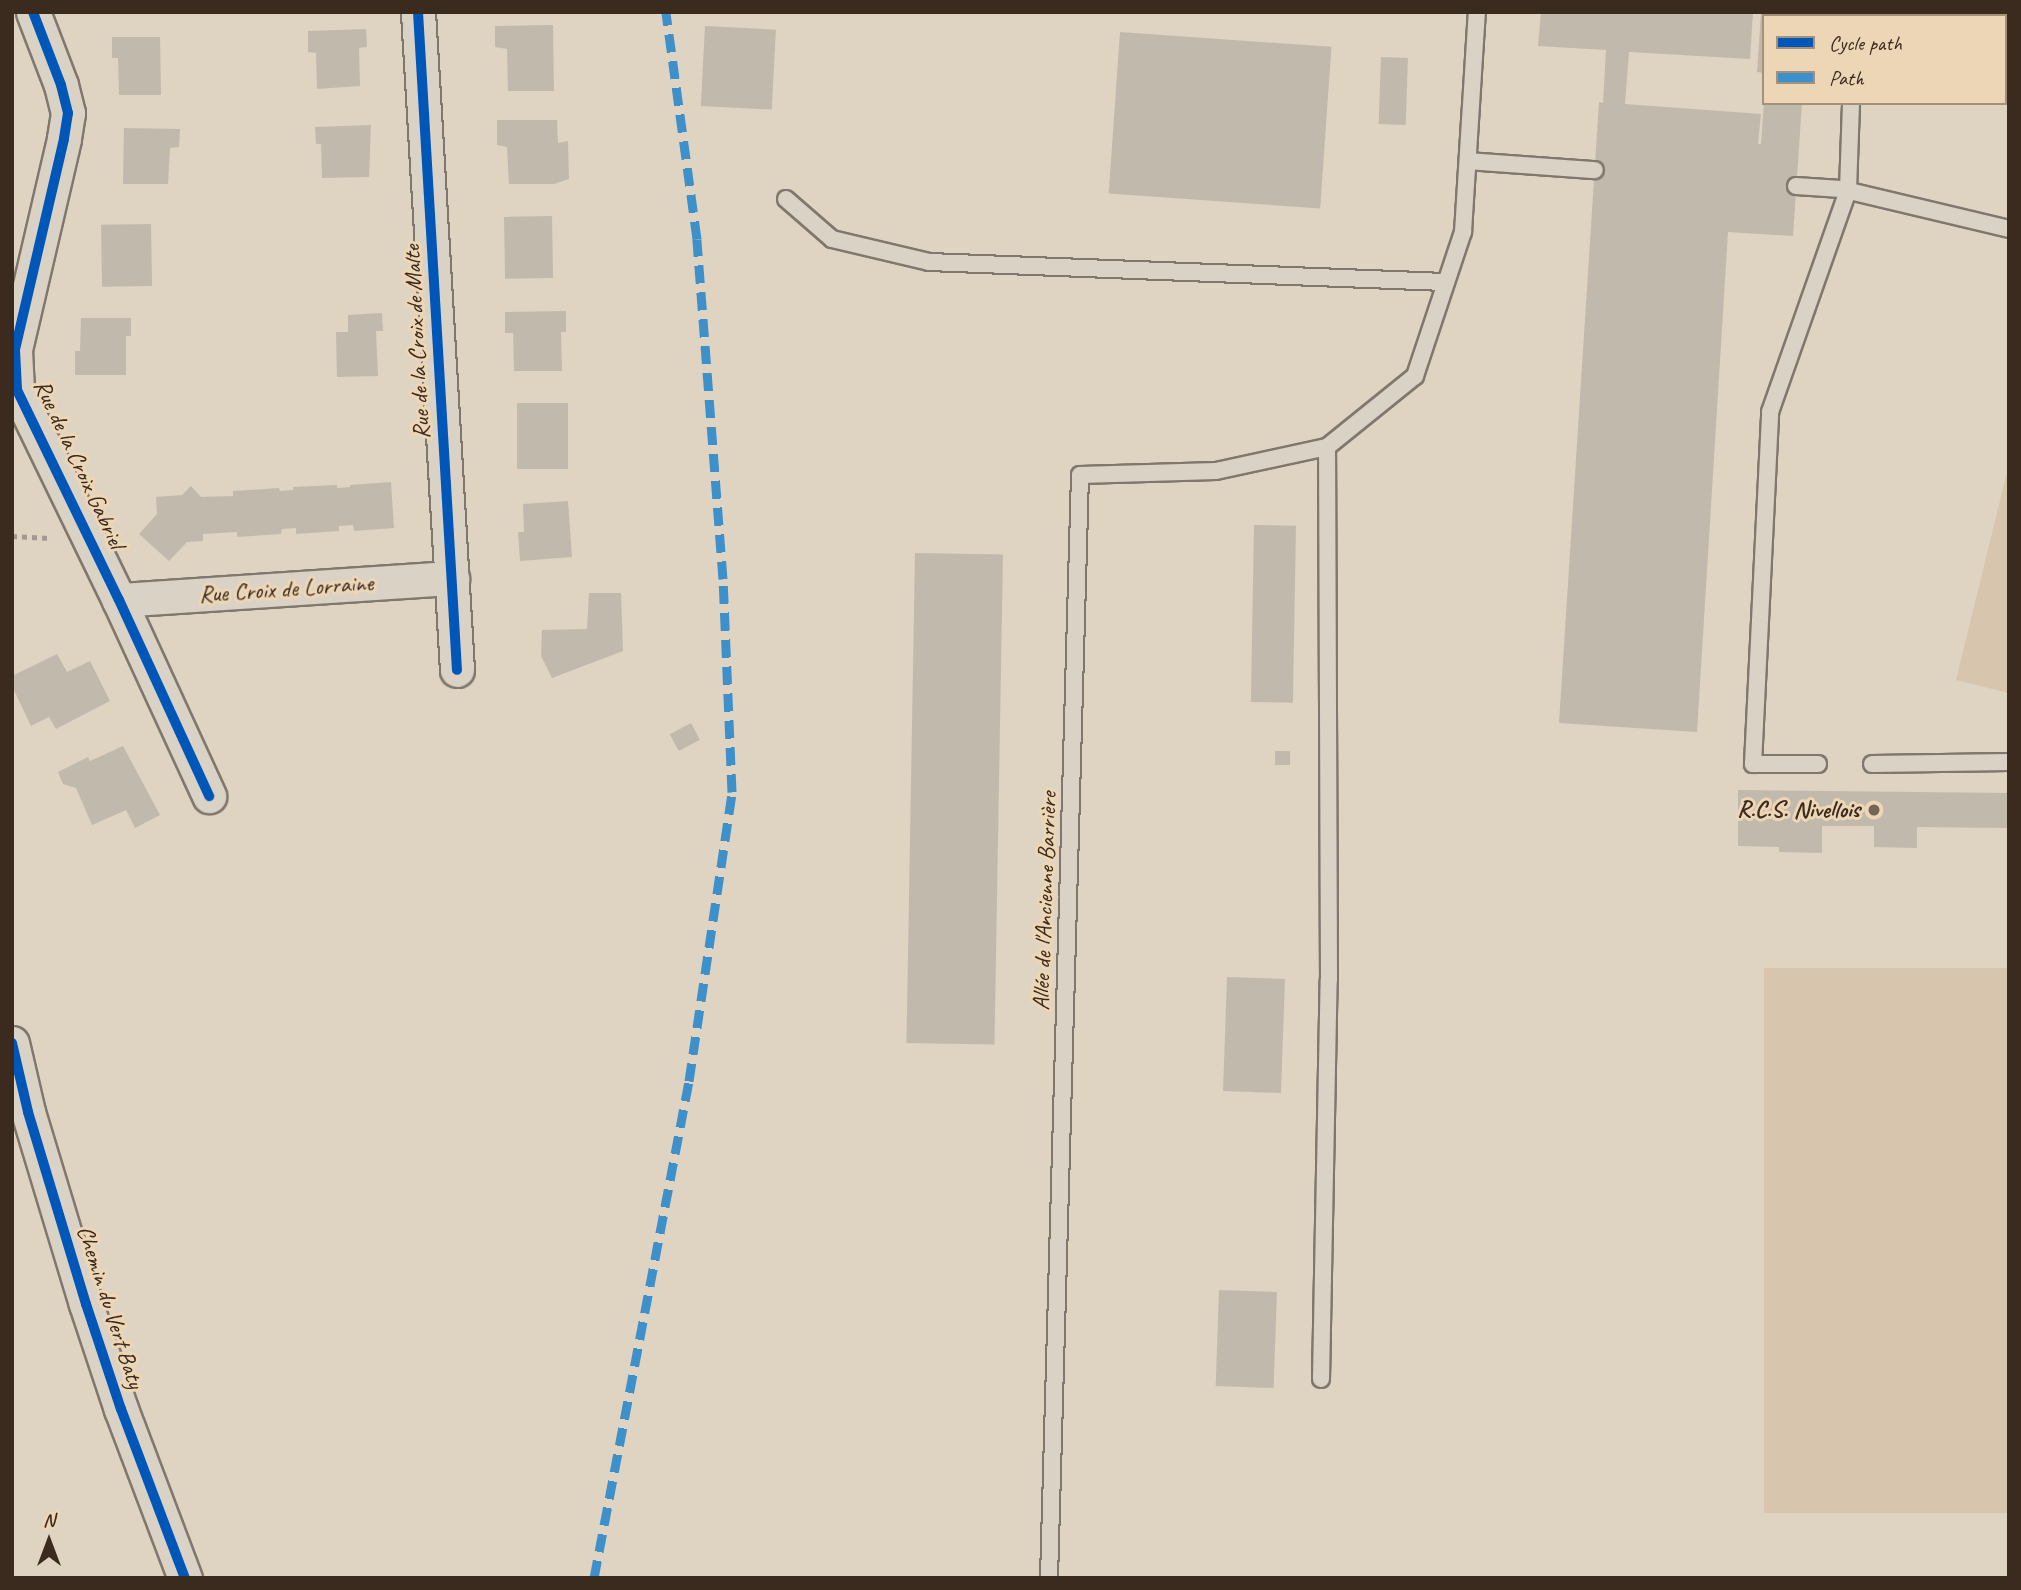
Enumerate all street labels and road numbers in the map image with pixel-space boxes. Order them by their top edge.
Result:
street label: Rue de la Croix de Malte [398,244,436,440]
street label: Rue de la Croix Gabriel [27,375,131,553]
street label: Rue Croix de Lorraine [199,569,373,609]
street label: Allée de l'Ancienne Barrière [1027,791,1063,1011]
street label: Chemin du Vert Baty [70,1222,150,1392]

